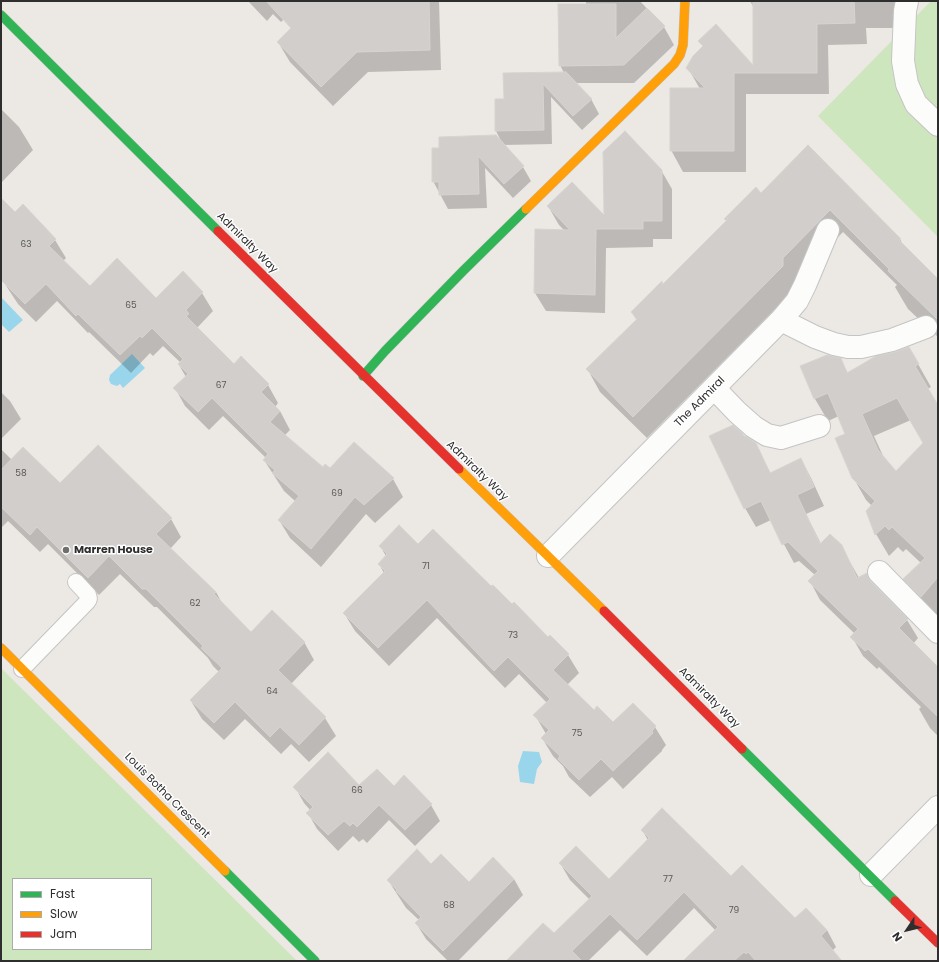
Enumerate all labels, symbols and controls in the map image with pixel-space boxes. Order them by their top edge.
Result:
street label: Admiralty Way [214,210,280,276]
house number: 63 [20,240,32,250]
house number: 65 [125,301,137,311]
street label: The Admiral [672,374,728,430]
house number: 67 [216,381,226,391]
street label: Admiralty Way [443,438,511,504]
house number: 58 [15,469,27,479]
house number: 69 [331,489,343,499]
place label: Marren House [74,543,153,557]
marker: Marren House [61,545,71,555]
house number: 71 [422,562,430,572]
house number: 62 [190,599,200,609]
house number: 73 [508,631,518,641]
street label: Admiralty Way [676,665,742,731]
house number: 64 [266,687,278,697]
house number: 75 [572,729,582,739]
street label: Louis Botha Crescent [122,751,212,841]
house number: 66 [351,786,363,796]
house number: 77 [663,875,673,885]
legend [12,878,152,950]
text: Fast [50,885,75,902]
house number: 68 [443,901,455,911]
text: Slow [50,905,78,922]
house number: 79 [729,906,739,916]
north arrow [887,910,927,950]
text: Jam [50,925,77,942]
text: N [888,929,906,945]

